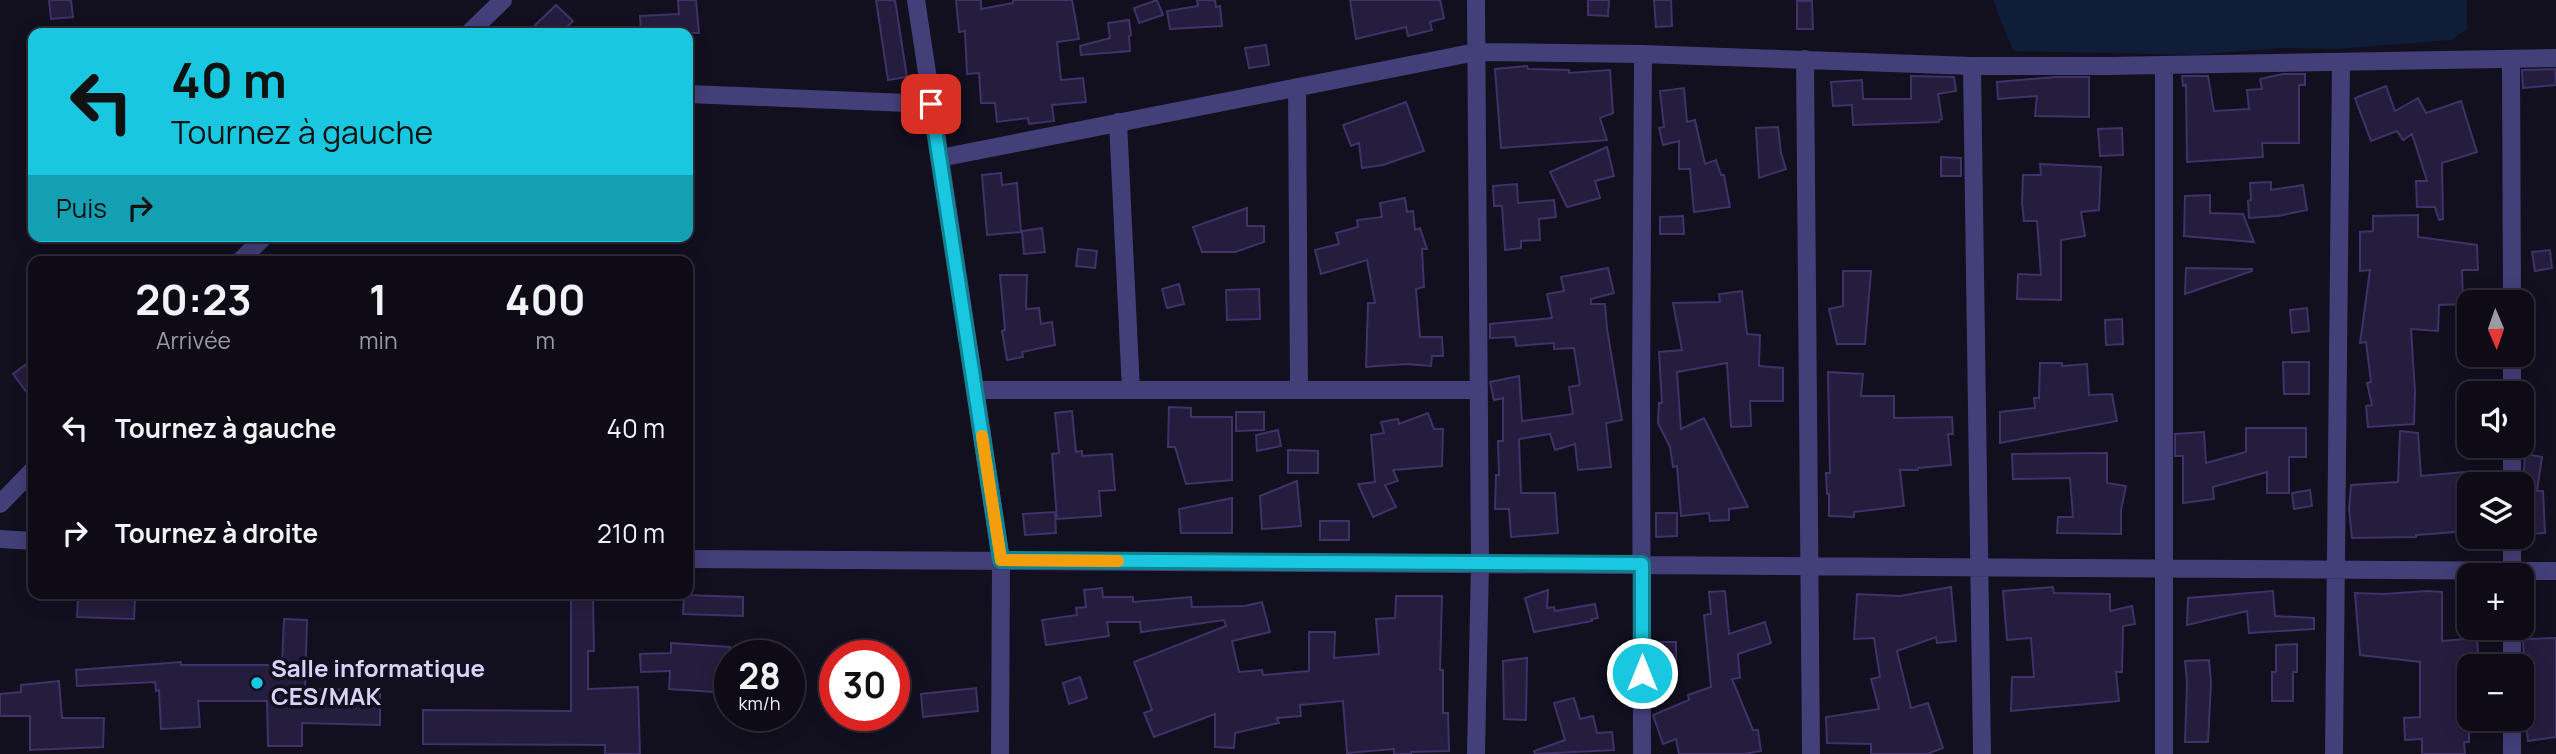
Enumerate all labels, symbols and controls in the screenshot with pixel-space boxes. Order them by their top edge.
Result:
text: 40 m [171,46,287,113]
icon: left [56,56,147,147]
pin [901,74,961,134]
icon: arrive [912,85,950,123]
text: Tournez à gauche [171,110,433,154]
icon: right [121,189,159,227]
text: Puis [56,190,107,226]
text: 20:23 [135,270,252,328]
text: 1 [369,270,388,328]
text: 400 [505,270,586,328]
north arrow [2457,290,2534,368]
map controls [2457,290,2534,731]
text: Arrivée [156,324,231,356]
text: min [359,324,398,356]
text: m [536,324,555,356]
button: sound [2457,381,2534,458]
icon: left [56,409,94,447]
text: Tournez à gauche [115,410,336,446]
text: 40 m [607,410,665,446]
button: layers [2457,472,2534,549]
icon: right [56,514,94,552]
text: Tournez à droite [115,515,318,551]
text: 210 m [597,515,665,551]
button: + [2457,563,2534,640]
position arrow [1605,636,1679,710]
speed limit sign: 30 [819,640,910,731]
place label: Salle informatique CES/MAK [271,651,485,712]
text: 28 [738,652,781,700]
button: − [2457,654,2534,731]
marker: Salle informatique CES/MAK [249,675,265,691]
text: km/h [739,691,780,715]

